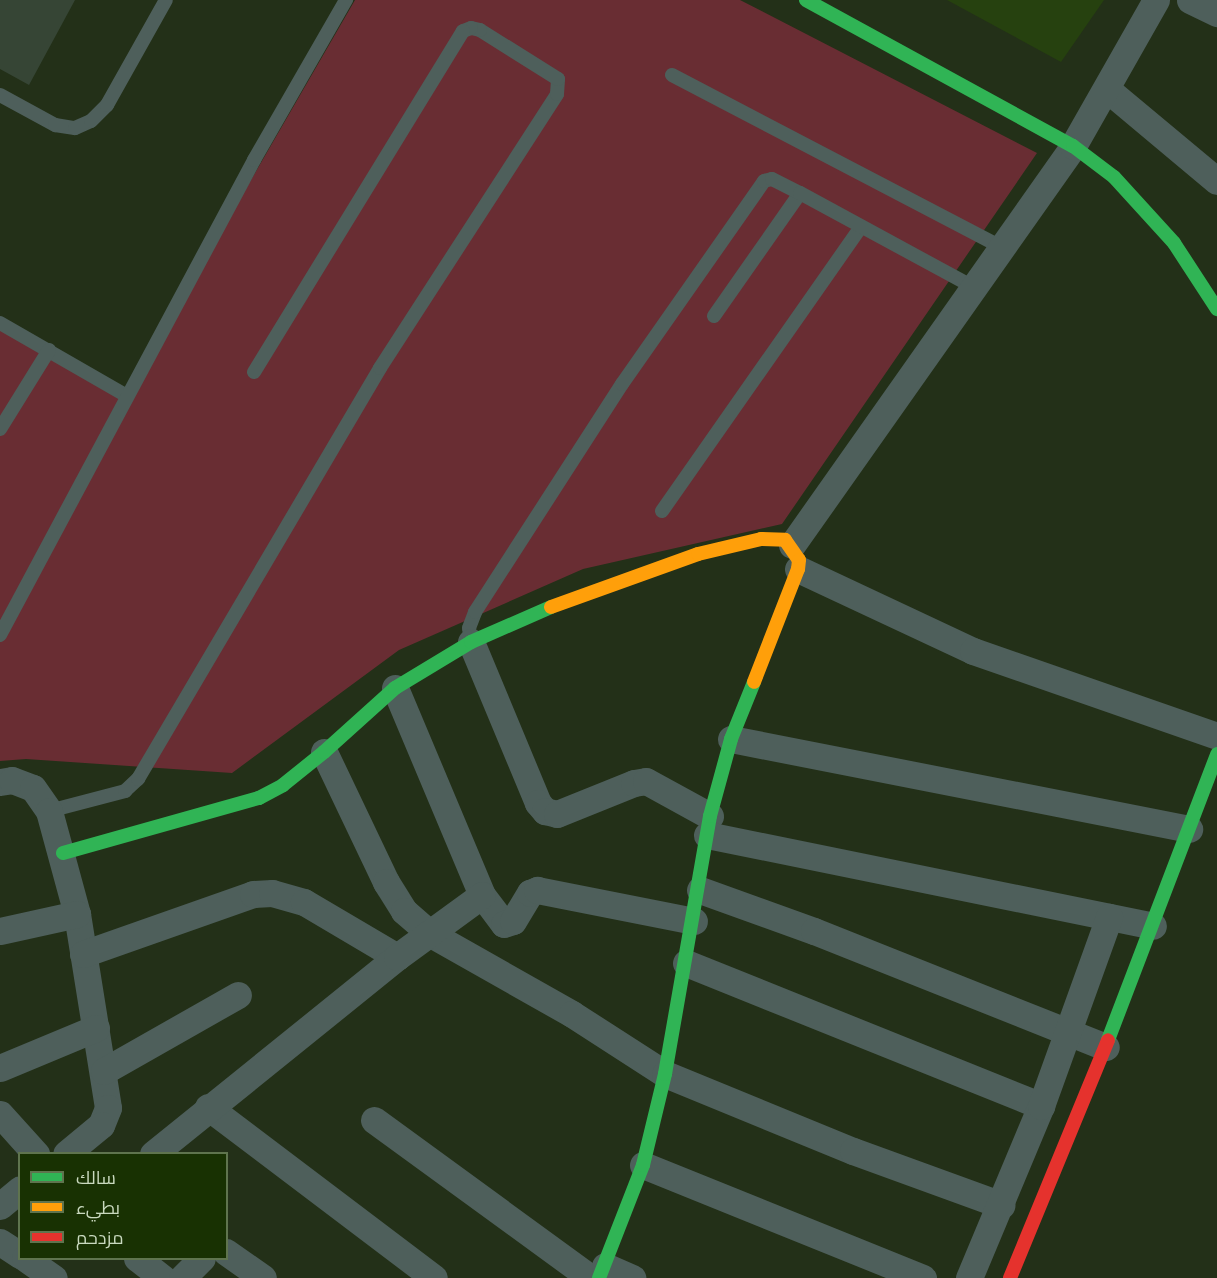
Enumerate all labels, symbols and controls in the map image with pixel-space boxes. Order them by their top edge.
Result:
legend [18,1152,228,1260]
text: سالك [76,1166,116,1188]
text: بطيء [76,1196,120,1218]
text: مزدحم [76,1226,124,1248]

